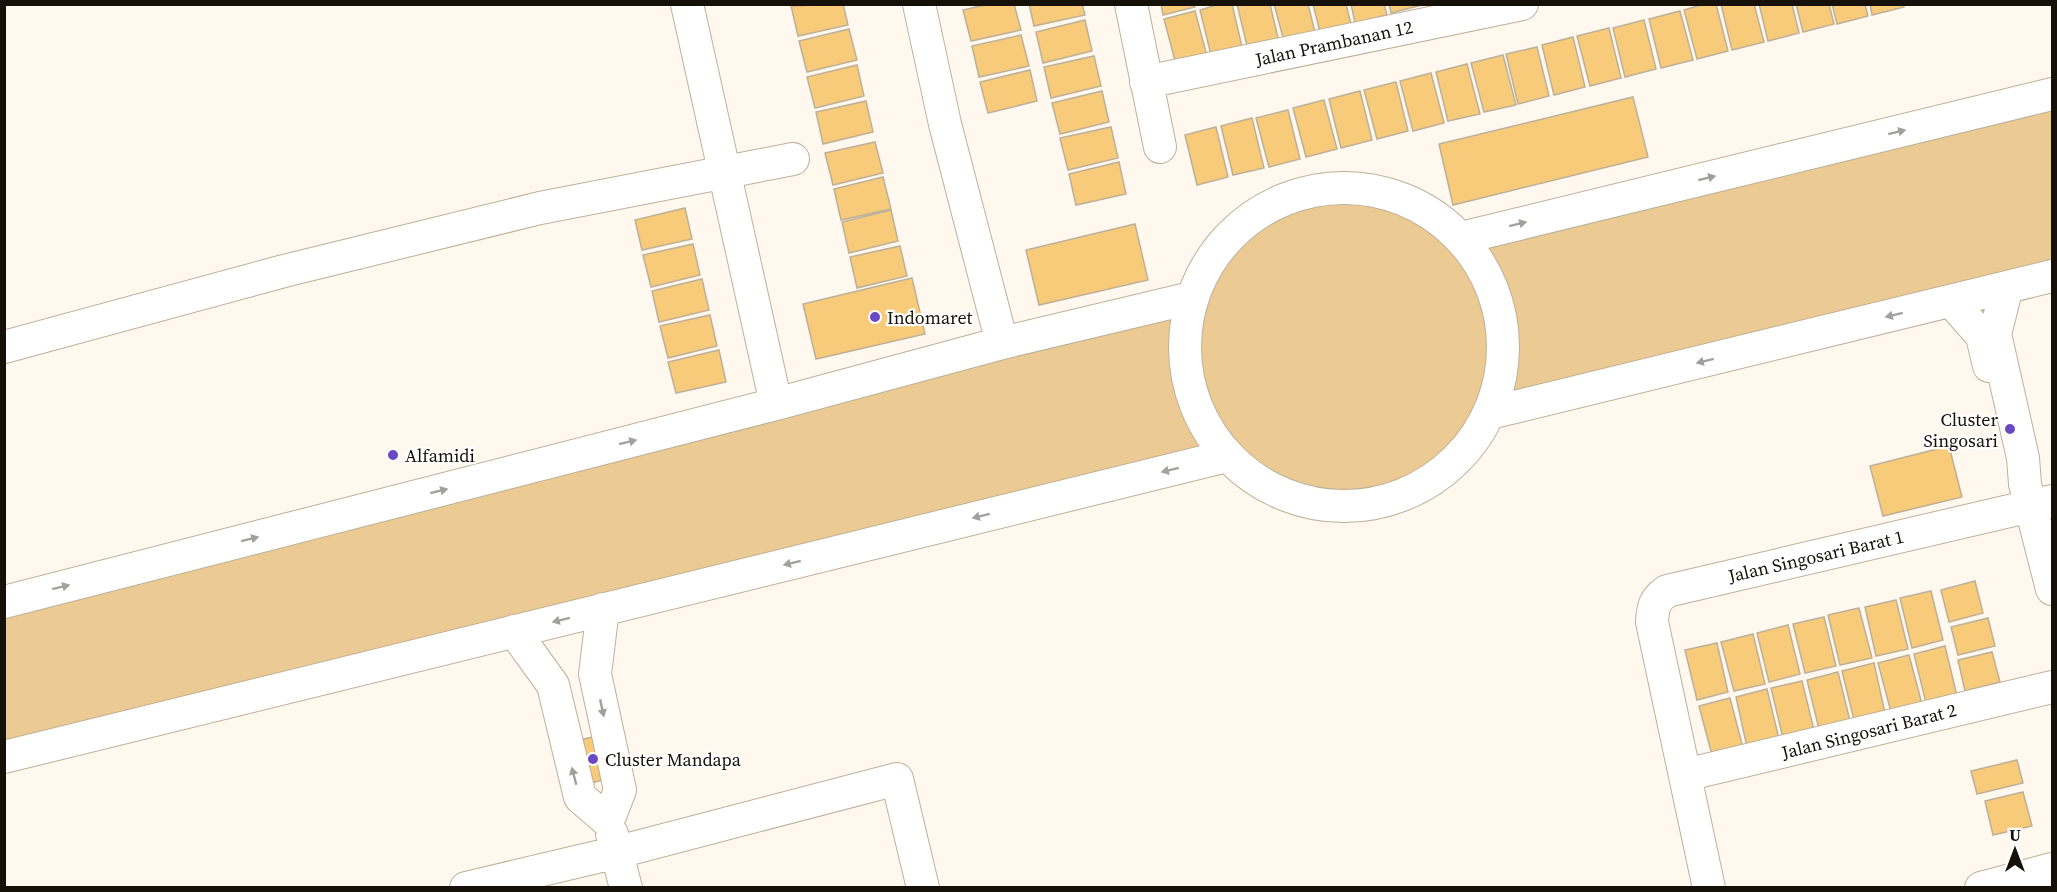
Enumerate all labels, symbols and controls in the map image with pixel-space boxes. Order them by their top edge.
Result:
street label: Jalan Prambanan 12 [1252,14,1415,72]
one-way arrow [1888,127,1906,137]
one-way arrow [1698,173,1716,183]
one-way arrow [1509,219,1527,229]
place label: Indomaret [887,305,973,330]
marker: Indomaret [868,310,882,324]
one-way arrow [1885,310,1904,320]
one-way arrow [1695,357,1714,366]
place label: Cluster Singosari [1924,407,1998,453]
marker: Cluster Singosari [2003,422,2017,436]
one-way arrow [619,437,637,447]
place label: Alfamidi [405,443,475,468]
marker: Alfamidi [386,448,400,462]
one-way arrow [1161,465,1180,475]
one-way arrow [430,485,448,495]
one-way arrow [972,512,990,522]
street label: Jalan Singosari Barat 1 [1725,524,1906,589]
one-way arrow [241,533,259,543]
one-way arrow [782,559,801,569]
one-way arrow [52,582,70,591]
one-way arrow [552,615,571,625]
street label: Jalan Singosari Barat 2 [1778,697,1959,765]
one-way arrow [598,699,608,718]
place label: Cluster Mandapa [605,747,742,772]
marker: Cluster Mandapa [586,752,600,766]
one-way arrow [569,767,579,785]
north arrow [1985,820,2045,880]
text: U [2009,824,2021,846]

